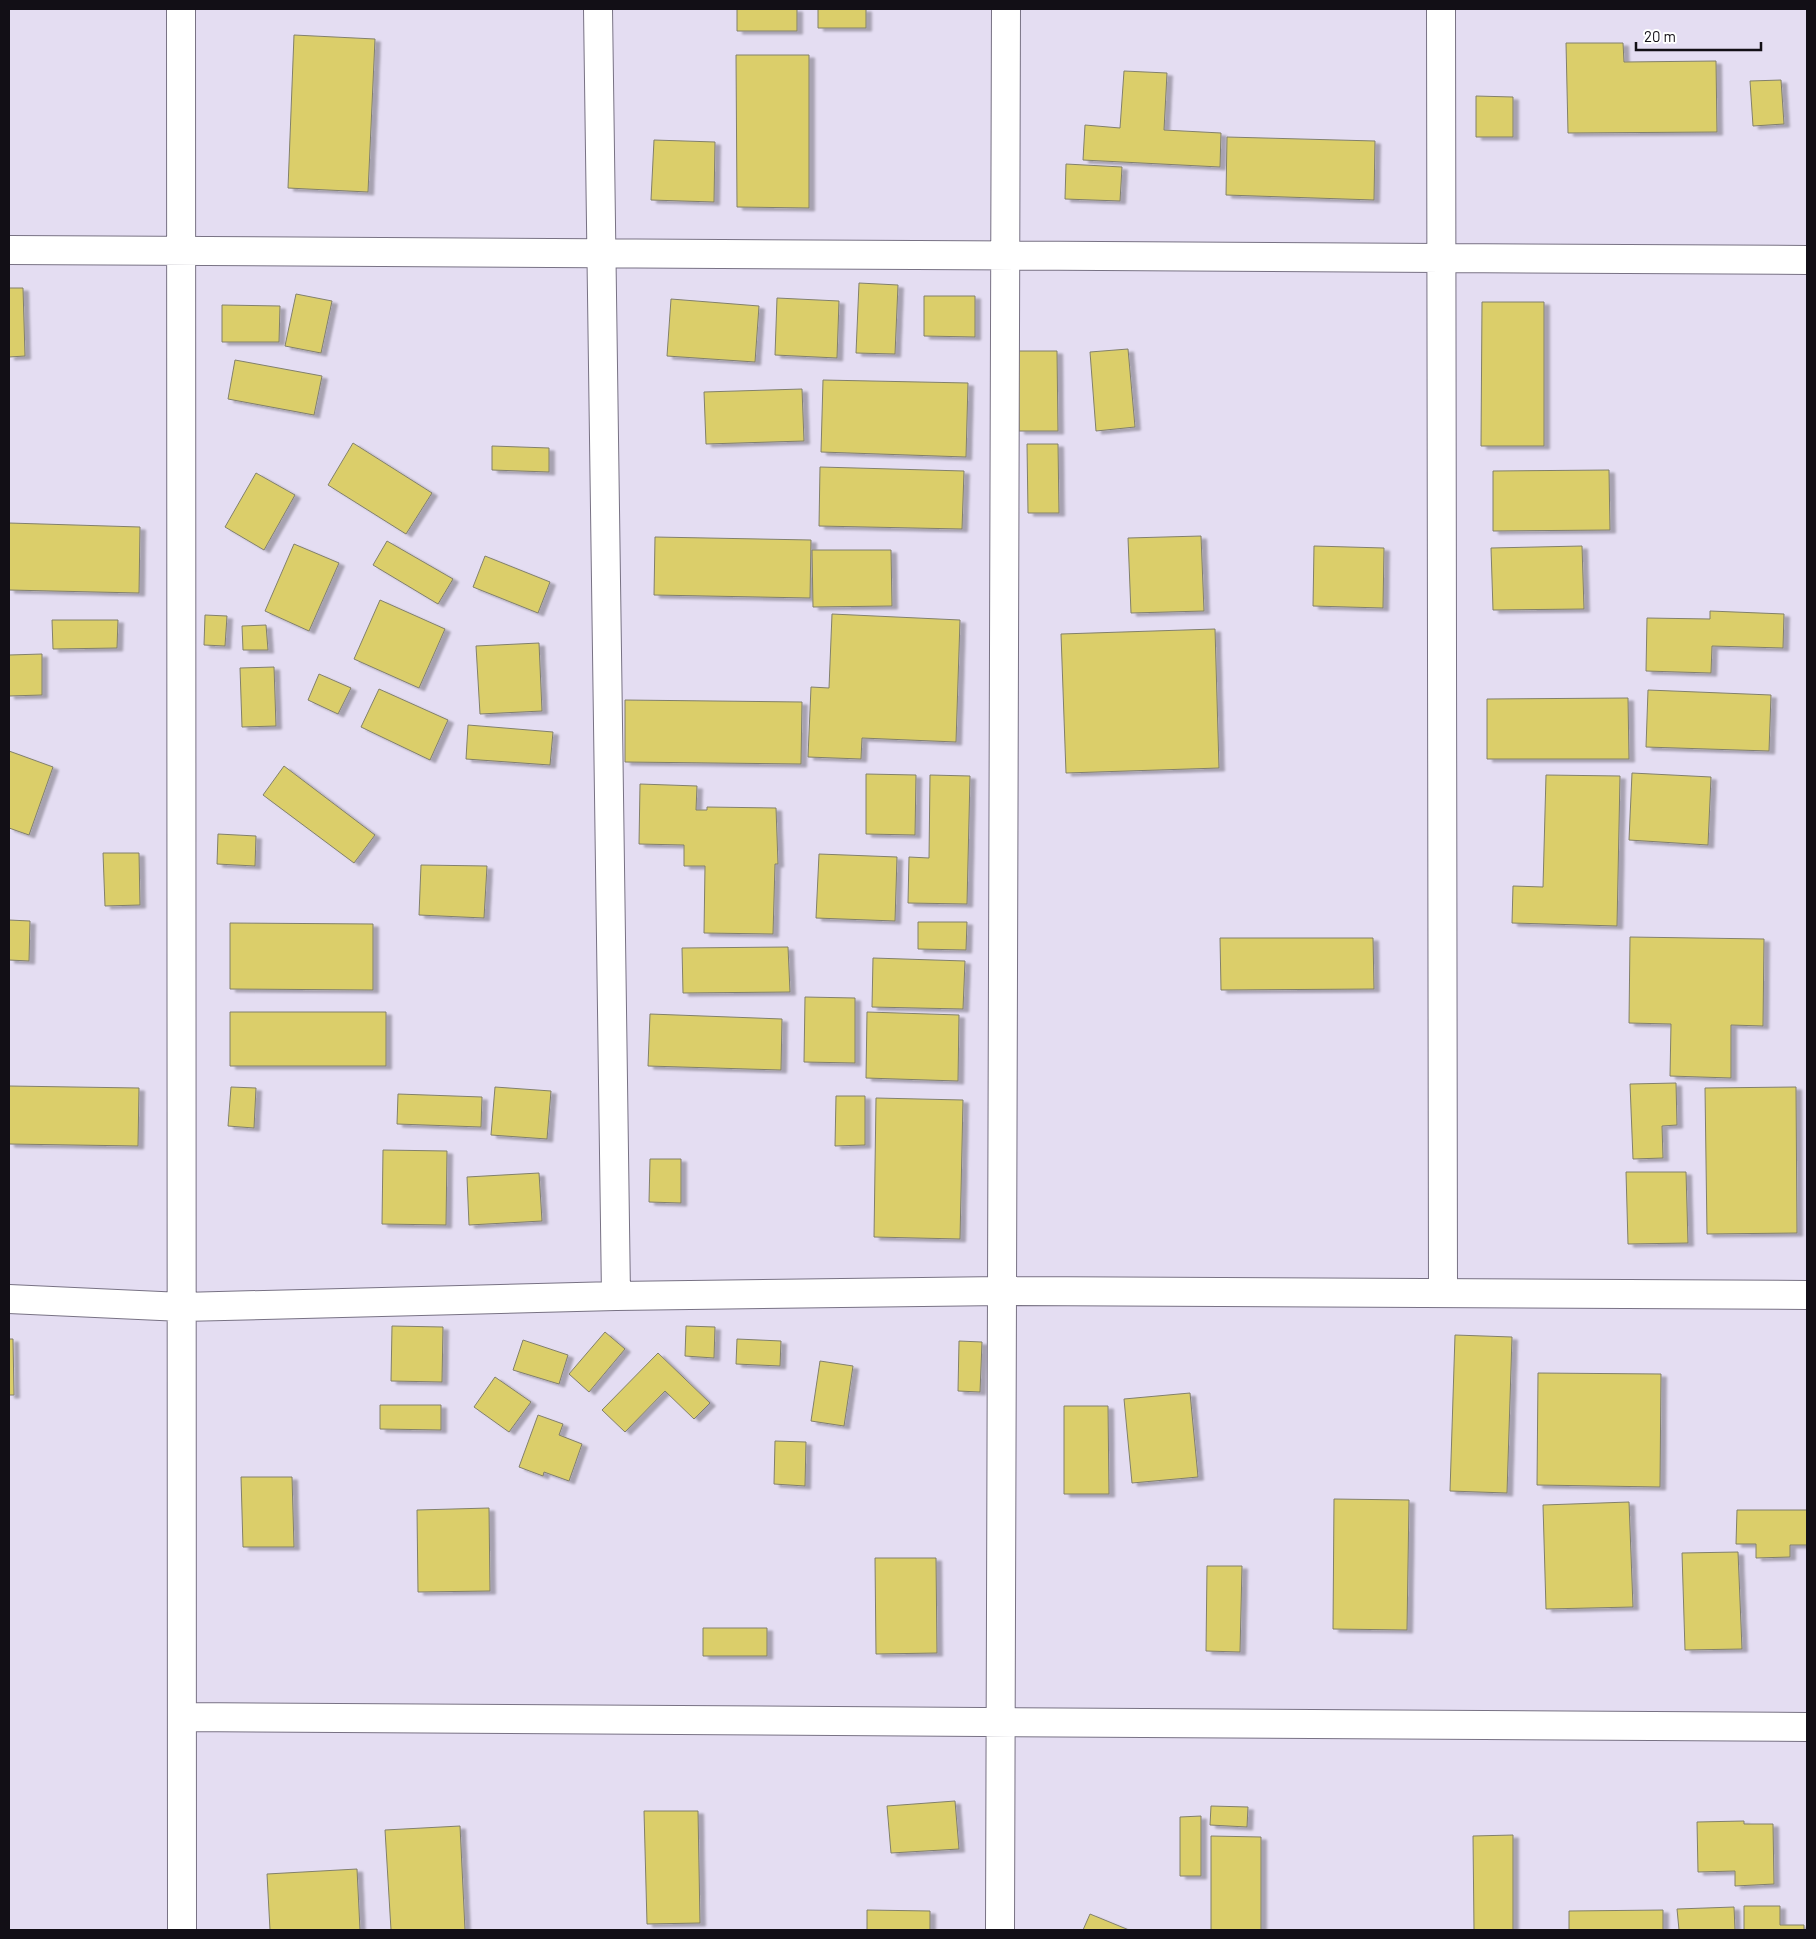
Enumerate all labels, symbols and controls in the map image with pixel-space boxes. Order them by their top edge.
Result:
scale bar [1636,20,1761,52]
text: 20 m [1644,27,1676,45]

